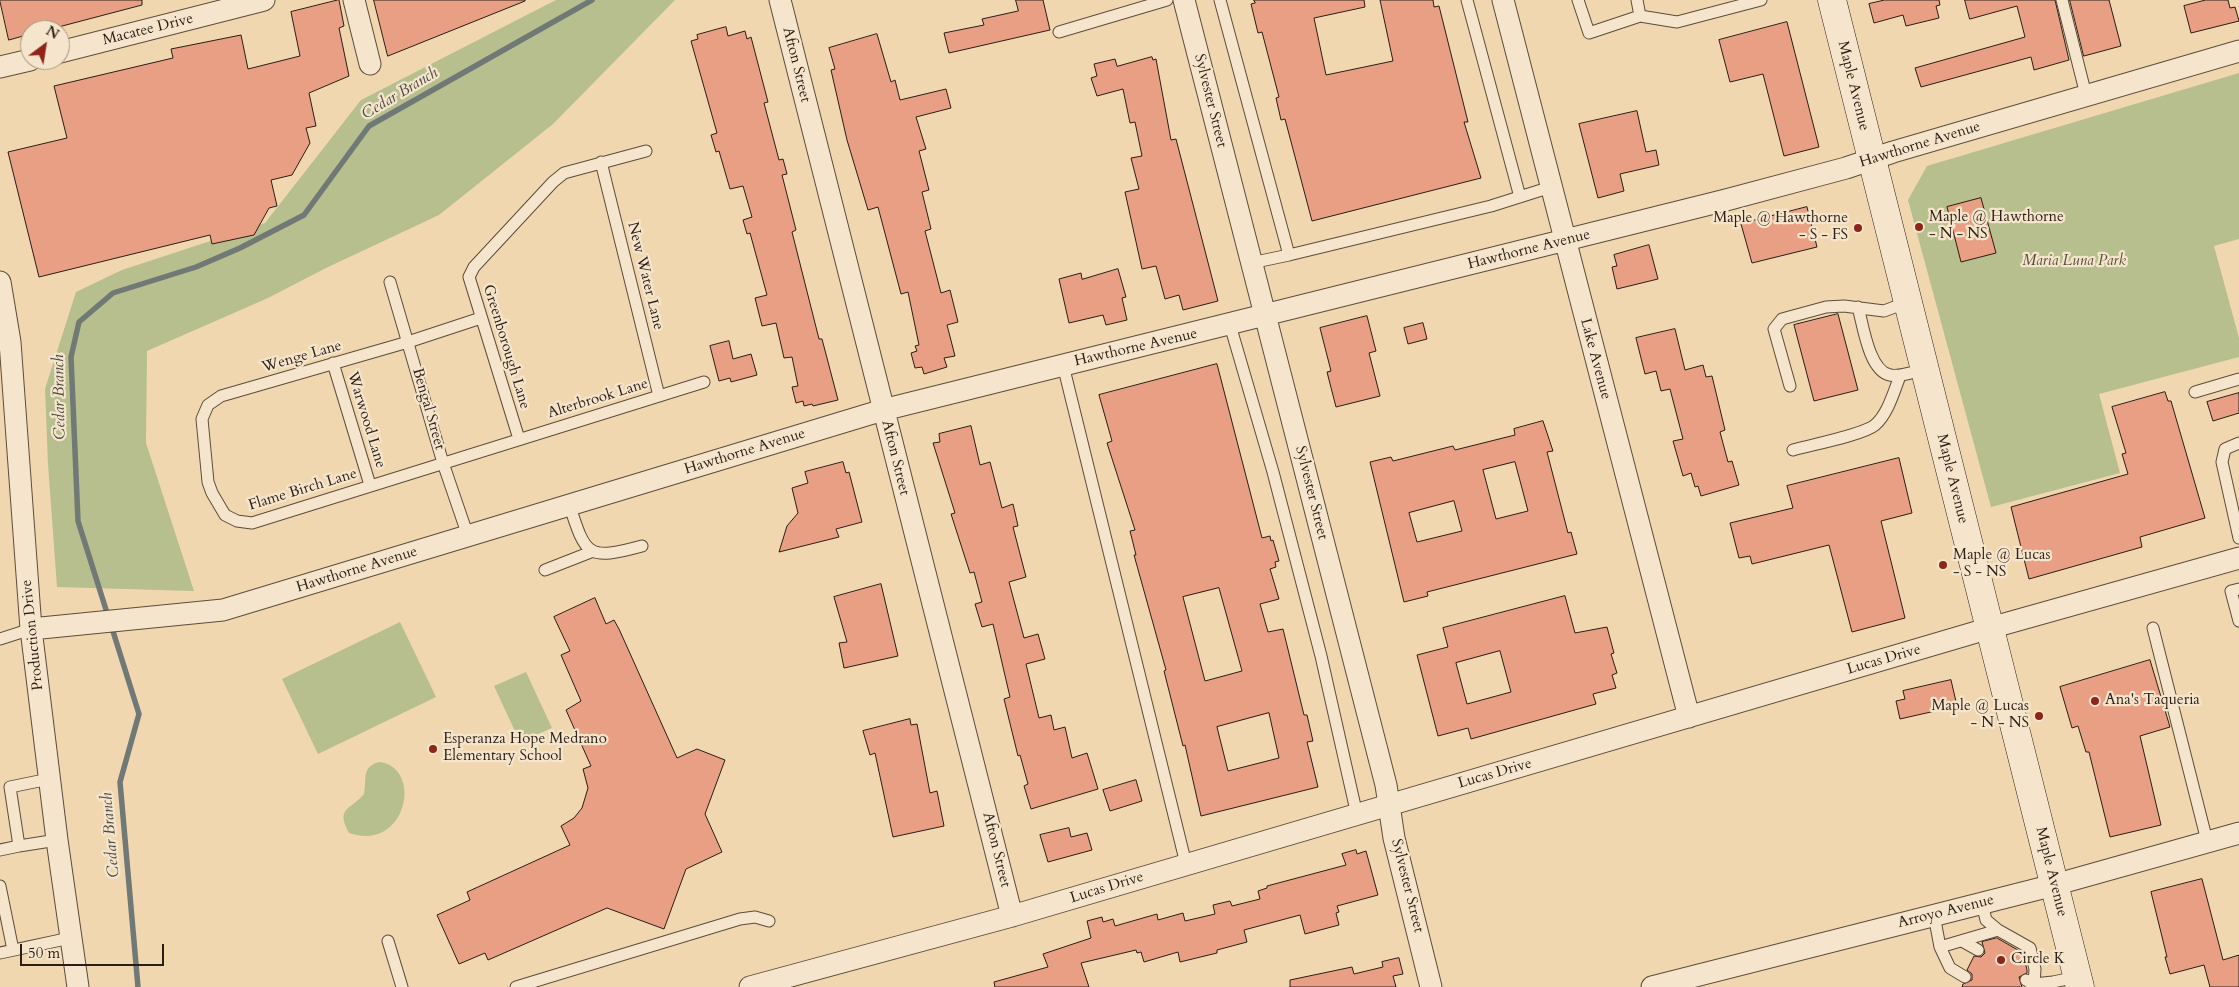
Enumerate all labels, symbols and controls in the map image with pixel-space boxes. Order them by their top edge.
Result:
street label: Macatee Drive [101,10,195,50]
north arrow [20,20,70,70]
text: N [42,21,63,44]
street label: Afton Street [778,26,814,104]
street label: Maple Avenue [1833,39,1873,133]
street label: Sylvester Street [1190,52,1230,150]
water label: Cedar Branch [358,64,442,124]
street label: Hawthorne Avenue [1857,118,1983,172]
place label: Maple @ Hawthorne - N - NS [1929,209,2064,244]
place label: Maple @ Hawthorne - S - FS [1713,210,1848,245]
street label: New Water Lane [623,220,667,332]
marker: Maple @ Hawthorne - N - NS [1913,221,1925,233]
marker: Maple @ Hawthorne - S - FS [1852,222,1864,234]
street label: Hawthorne Avenue [1466,226,1592,274]
park label: Maria Luna Park [2022,253,2126,271]
street label: Greenborough Lane [479,283,533,411]
street label: Lake Avenue [1576,317,1614,401]
street label: Hawthorne Avenue [1073,325,1199,371]
street label: Wenge Lane [260,337,344,377]
water label: Cedar Branch [50,354,70,440]
street label: Bengal Street [408,366,448,452]
street label: Warwood Lane [343,370,389,470]
street label: Alterbrook Lane [546,375,650,423]
street label: Afton Street [877,419,913,497]
street label: Hawthorne Avenue [682,425,808,479]
street label: Maple Avenue [1932,432,1972,526]
street label: Sylvester Street [1291,444,1331,542]
street label: Flame Birch Lane [247,465,359,515]
street label: Hawthorne Avenue [294,543,420,597]
place label: Maple @ Lucas - S - NS [1953,547,2051,582]
marker: Maple @ Lucas - S - NS [1937,559,1949,571]
street label: Production Drive [18,579,48,691]
street label: Lucas Drive [1845,641,1923,679]
place label: Ana's Taqueria [2105,692,2200,710]
marker: Ana's Taqueria [2089,695,2101,707]
place label: Maple @ Lucas - N - NS [1931,698,2029,733]
marker: Maple @ Lucas - N - NS [2033,710,2045,722]
place label: Esperanza Hope Medrano Elementary School [443,731,607,766]
marker: Esperanza Hope Medrano Elementary School [427,743,439,755]
street label: Lucas Drive [1456,755,1534,793]
water label: Cedar Branch [98,792,124,878]
street label: Afton Street [978,811,1014,889]
street label: Maple Avenue [2031,825,2071,919]
street label: Sylvester Street [1387,837,1427,935]
street label: Lucas Drive [1068,868,1146,908]
street label: Arroyo Avenue [1896,891,1996,933]
scale bar [22,934,166,966]
text: 50 m [28,943,60,963]
place label: Circle K [2011,951,2065,969]
marker: Circle K [1995,954,2007,966]

